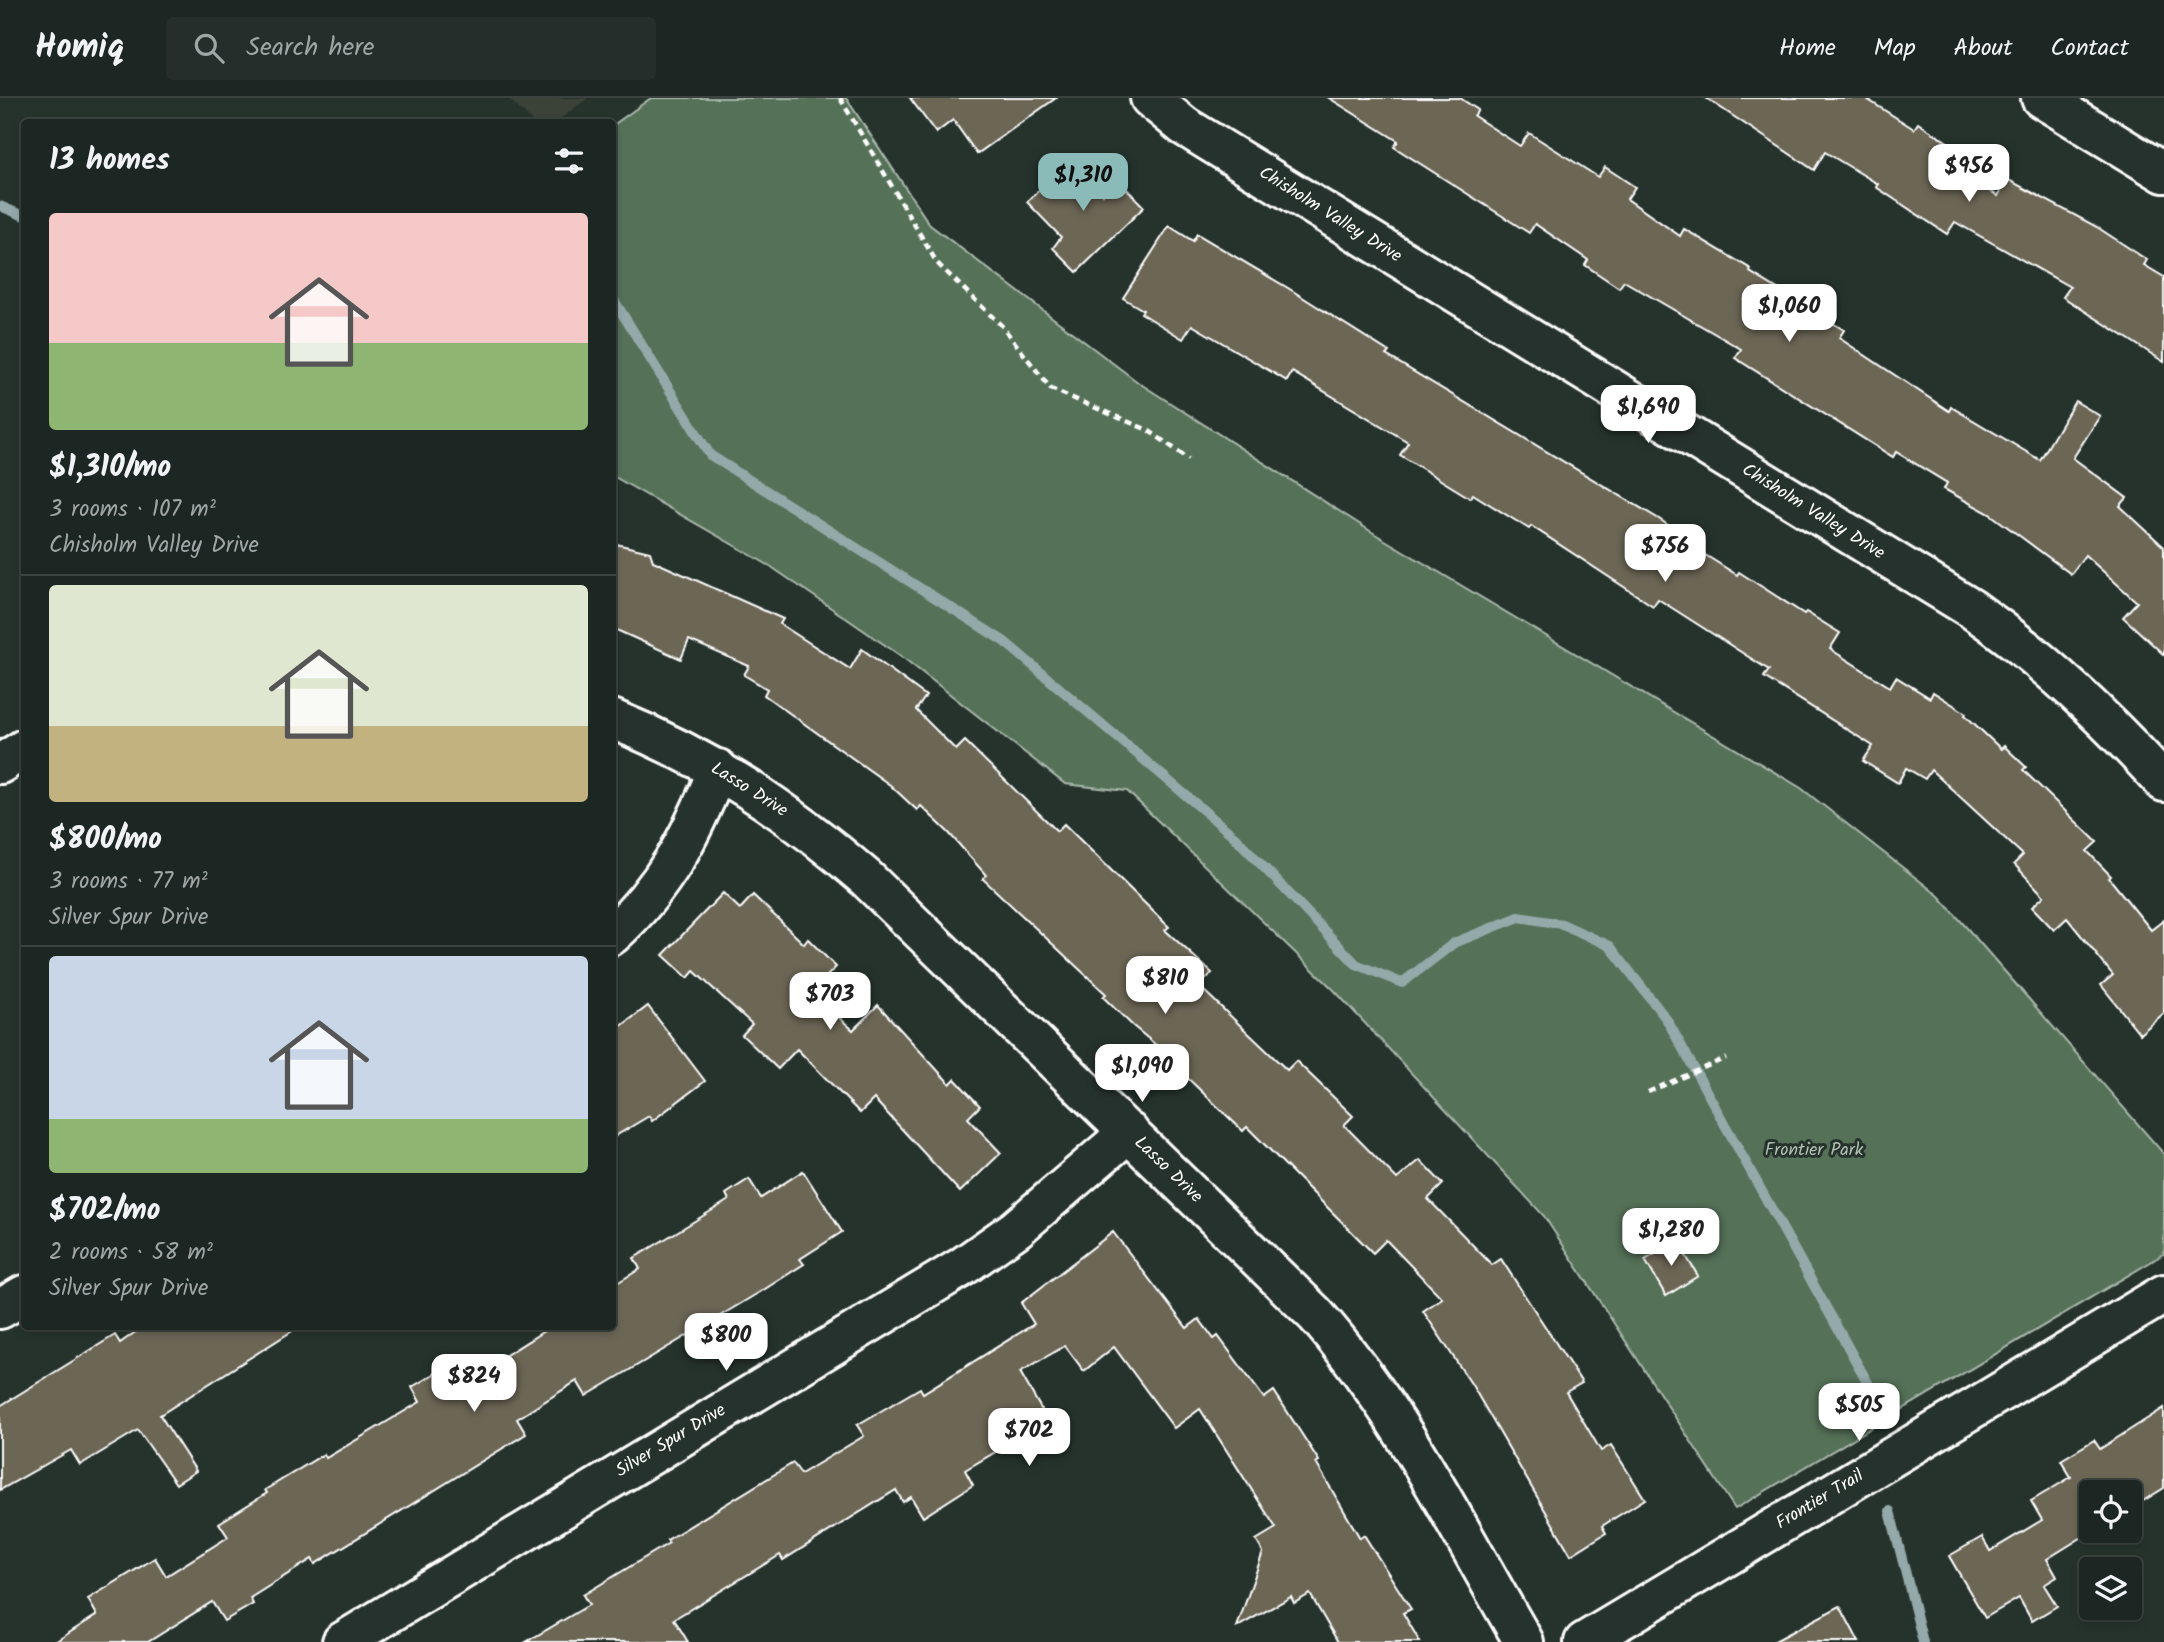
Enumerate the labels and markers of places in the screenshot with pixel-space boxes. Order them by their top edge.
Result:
pin: $956 [1928,144,2010,204]
pin: $1,310 [1026,153,1140,213]
pin: $1,060 [1732,285,1846,344]
pin: $1,690 [1591,386,1705,445]
pin: $756 [1624,524,1706,584]
pin: $810 [1124,956,1206,1016]
pin: $703 [789,972,871,1032]
pin: $1,090 [1085,1044,1199,1104]
pin: $1,280 [1614,1208,1728,1268]
pin: $800 [685,1314,767,1373]
pin: $824 [433,1354,515,1414]
pin: $505 [1818,1384,1900,1443]
pin: $702 [988,1408,1070,1468]

